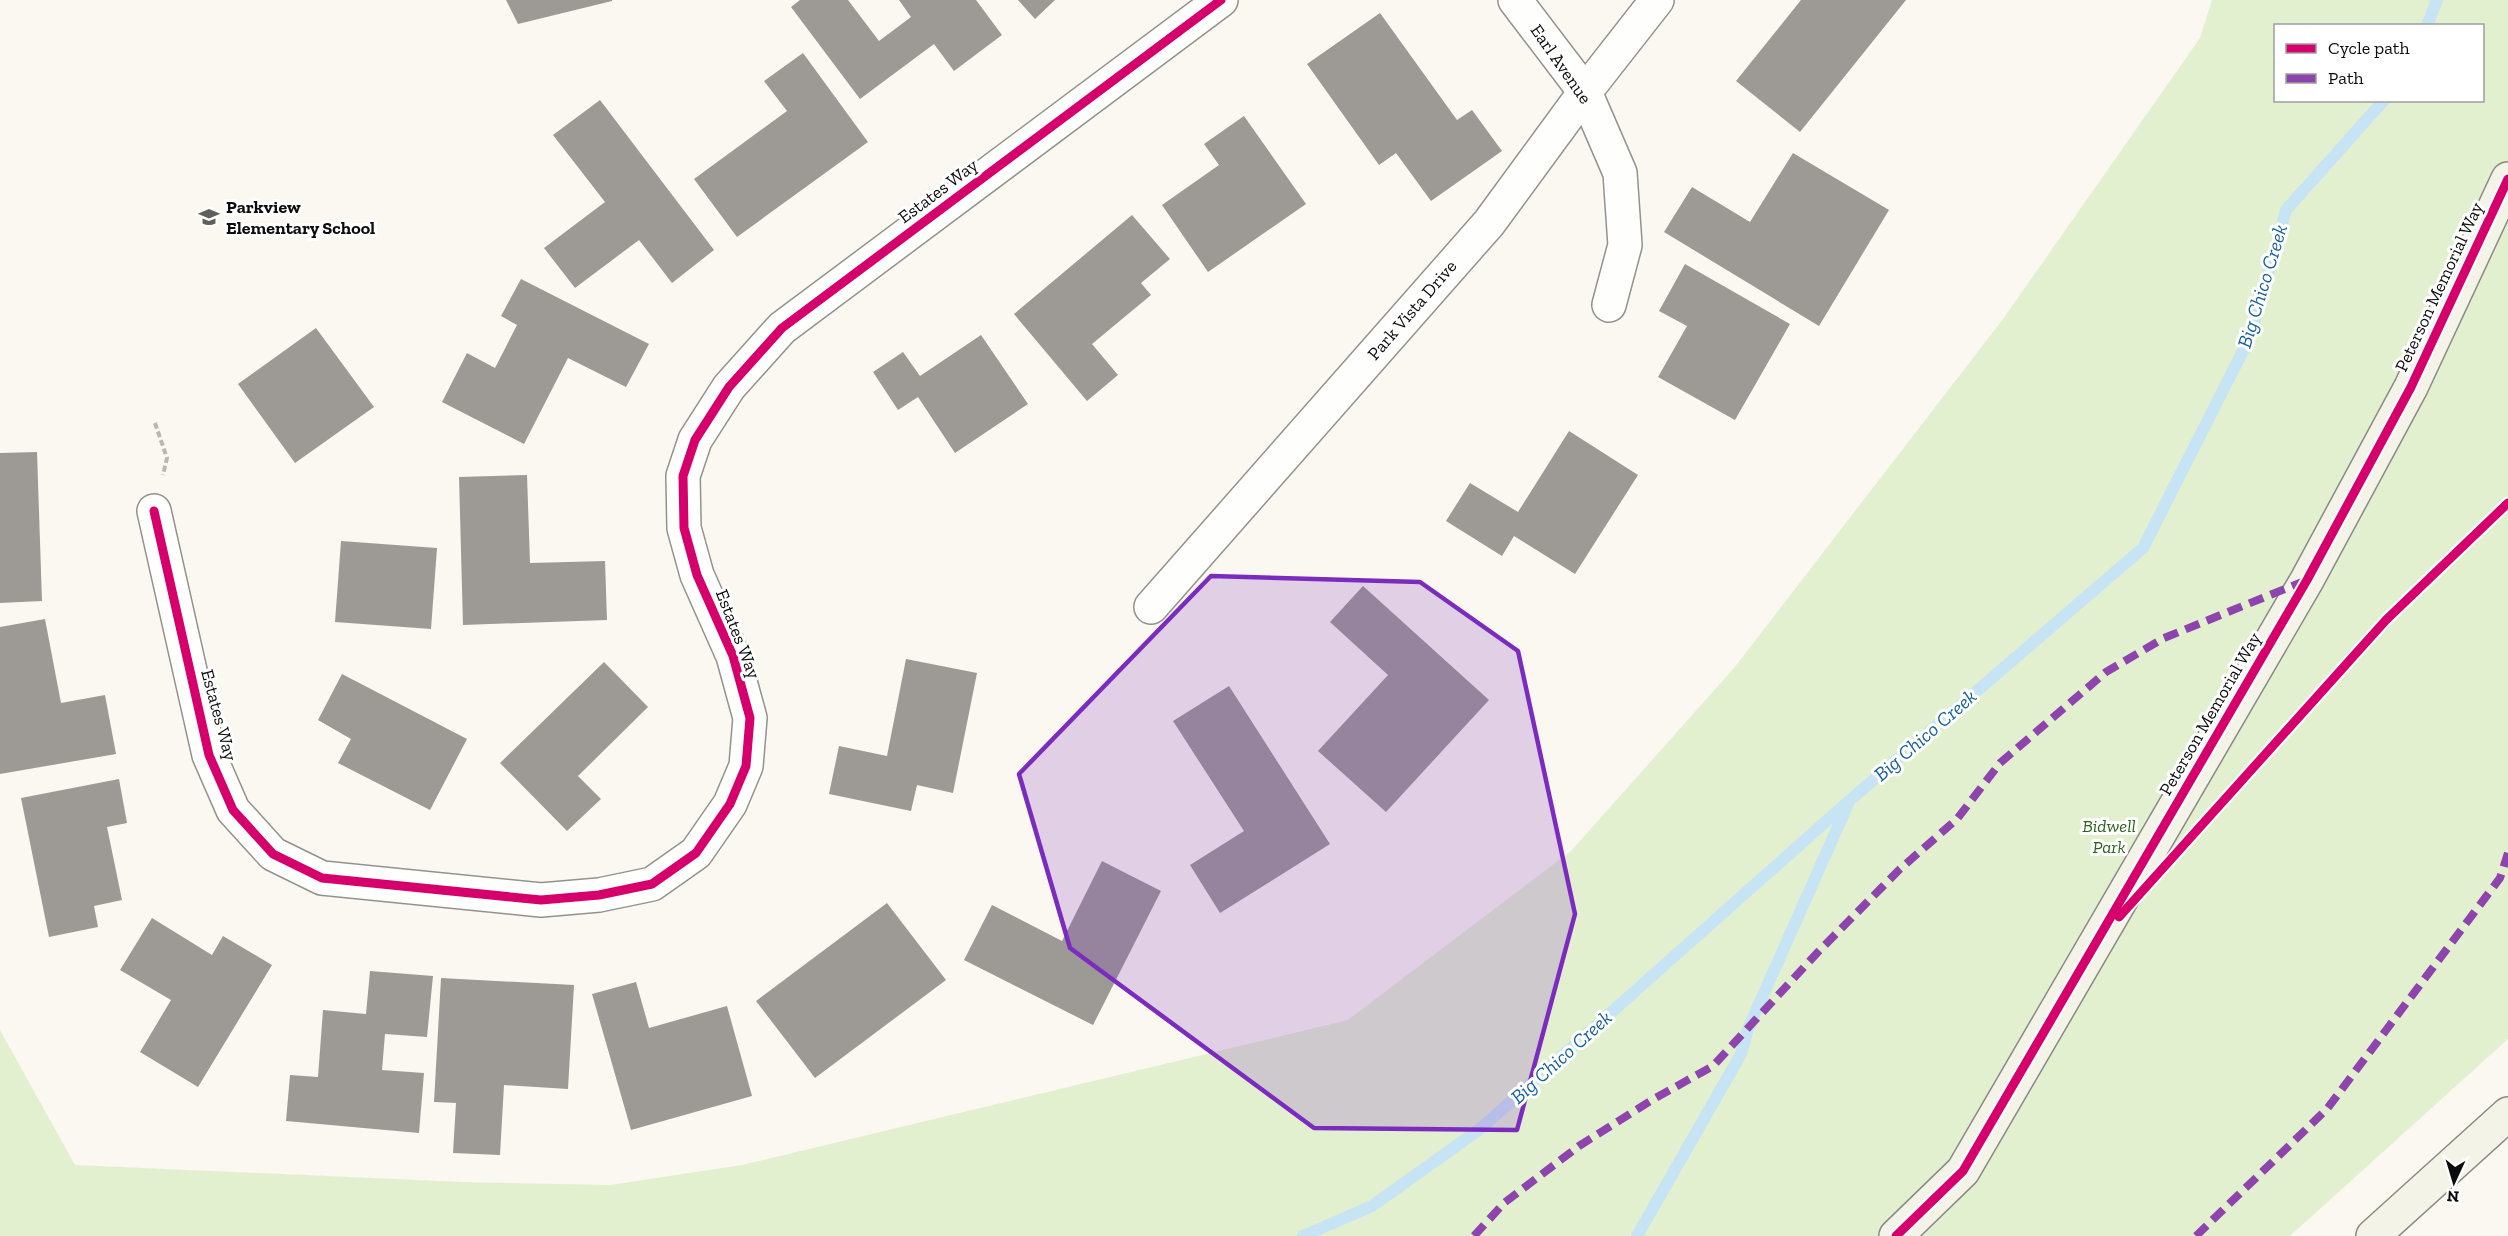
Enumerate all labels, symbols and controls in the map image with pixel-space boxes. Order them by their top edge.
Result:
street label: Earl Avenue [1526,20,1596,108]
legend [2274,24,2484,102]
text: Cycle path [2328,37,2410,59]
text: Path [2328,67,2364,89]
street label: Estates Way [894,153,983,228]
place label: Parkview Elementary School [226,196,375,239]
street label: Peterson Memorial Way [2390,198,2488,375]
school or university icon: Parkview Elementary School [197,205,221,229]
water label: Big Chico Creek [2232,221,2292,351]
street label: Park Vista Drive [1363,256,1461,364]
street label: Estates Way [711,586,765,683]
street label: Peterson Memorial Way [2154,628,2266,799]
street label: Estates Way [196,667,242,764]
water label: Big Chico Creek [1869,684,1981,786]
park label: Bidwell Park [2082,815,2136,858]
water label: Big Chico Creek [1505,1005,1617,1109]
north arrow [2424,1152,2484,1212]
text: N [2446,1187,2460,1206]

